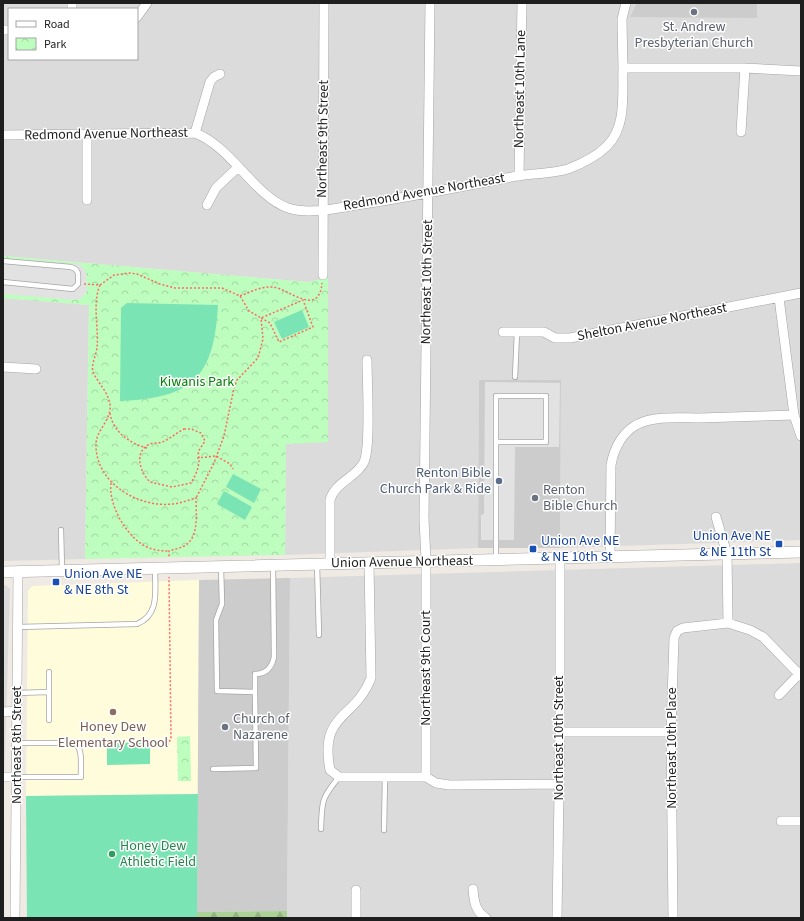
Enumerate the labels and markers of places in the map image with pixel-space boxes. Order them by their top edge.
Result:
marker: St. Andrew Presbyterian Church [689,7,699,17]
place label: St. Andrew Presbyterian Church [635,17,753,53]
place label: Renton Bible Church Park & Ride [380,463,491,499]
marker: Renton Bible Church Park & Ride [494,476,504,486]
place label: Renton Bible Church [543,480,618,516]
marker: Renton Bible Church [530,493,540,503]
place label: Union Ave NE & NE 11th St [693,526,771,562]
place label: Union Ave NE & NE 10th St [541,531,619,567]
marker: Union Ave NE & NE 11th St [774,539,784,549]
marker: Union Ave NE & NE 10th St [528,544,538,554]
place label: Union Ave NE & NE 8th St [64,564,142,600]
marker: Union Ave NE & NE 8th St [51,577,61,587]
marker: Honey Dew Elementary School [108,707,118,717]
place label: Church of Nazarene [233,709,290,745]
place label: Honey Dew Elementary School [58,717,169,753]
marker: Church of Nazarene [220,722,230,732]
place label: Honey Dew Athletic Field [120,836,196,872]
marker: Honey Dew Athletic Field [107,849,117,859]

